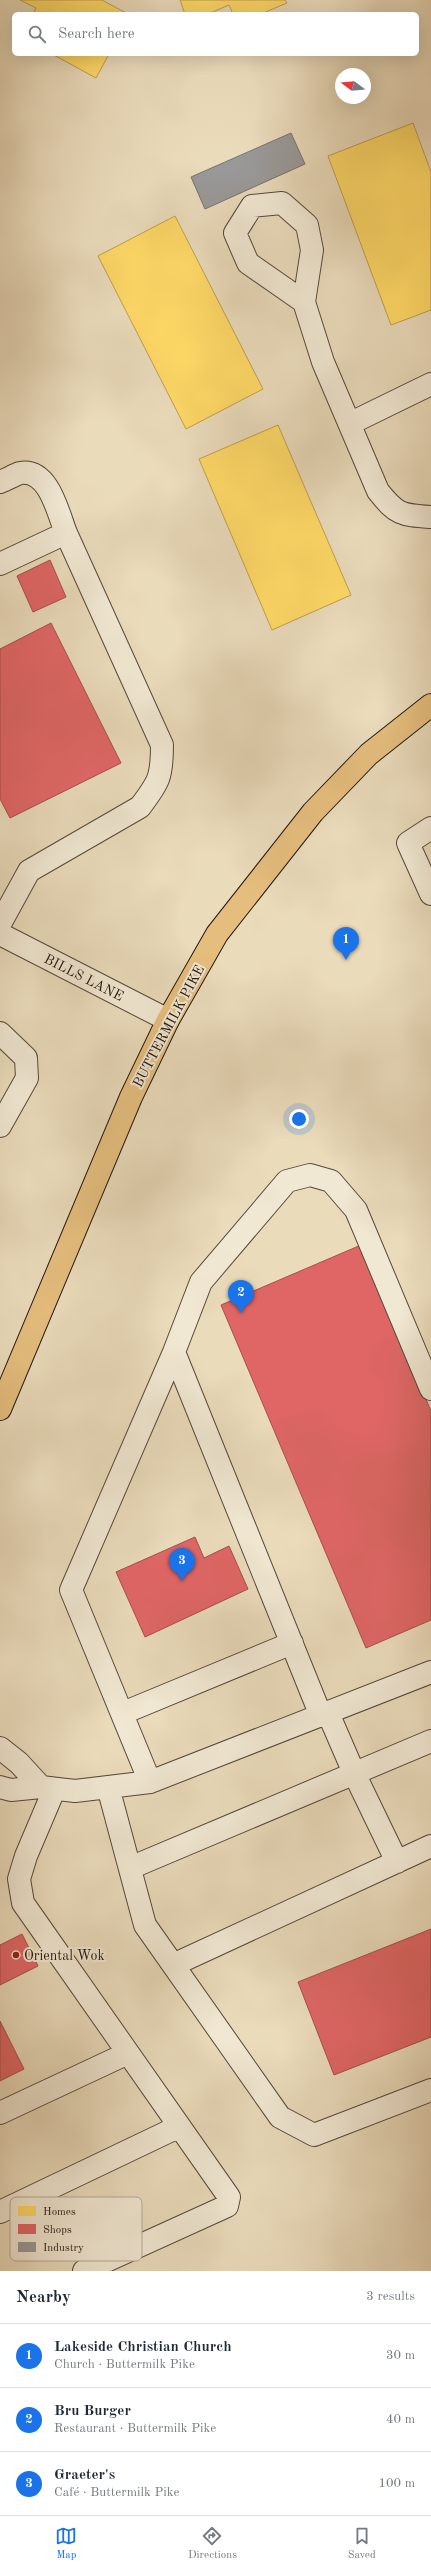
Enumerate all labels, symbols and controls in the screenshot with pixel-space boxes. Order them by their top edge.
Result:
search box [12,12,419,56]
icon: search [26,23,48,45]
text: Search here [58,27,135,42]
north arrow [335,68,371,104]
pin: 1 [333,927,359,960]
street label: BILLS LANE [42,952,126,1004]
street label: BUTTERMILK PIKE [131,963,207,1090]
your location [289,1109,309,1129]
pin: 2 [228,1280,254,1313]
pin: 3 [169,1548,195,1581]
place label: Oriental Wok [24,1949,105,1963]
marker: Oriental Wok [11,1950,21,1960]
legend [10,2197,142,2261]
text: Homes [43,2207,76,2218]
text: Shops [43,2225,72,2236]
text: Industry [43,2243,84,2254]
text: Nearby [16,2289,71,2306]
text: 3 results [366,2290,415,2303]
text: Lakeside Christian Church [54,2340,232,2355]
text: 1 [25,2349,33,2362]
text: 30 m [386,2349,415,2362]
text: Church · Buttermilk Pike [54,2358,195,2371]
text: Bru Burger [54,2404,131,2419]
text: 2 [25,2413,33,2426]
text: 40 m [386,2413,415,2426]
text: Restaurant · Buttermilk Pike [54,2422,216,2435]
text: Graeter's [54,2468,115,2483]
text: 3 [25,2477,33,2490]
text: 100 m [378,2477,415,2490]
text: Café · Buttermilk Pike [54,2486,179,2499]
tab: Map [55,2525,77,2563]
tab: Directions [188,2525,237,2563]
tab: Saved [348,2525,376,2563]

